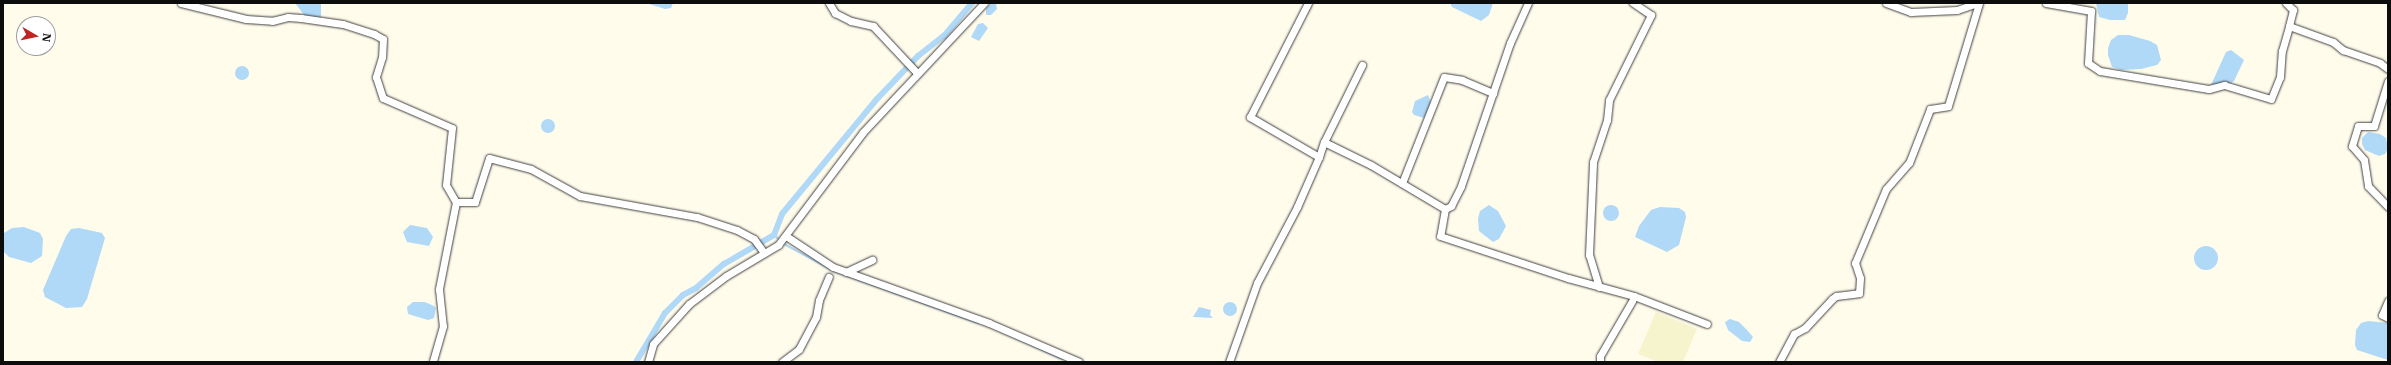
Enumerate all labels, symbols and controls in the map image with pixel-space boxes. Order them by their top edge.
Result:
north arrow [16,16,56,56]
text: N [39,32,54,43]

